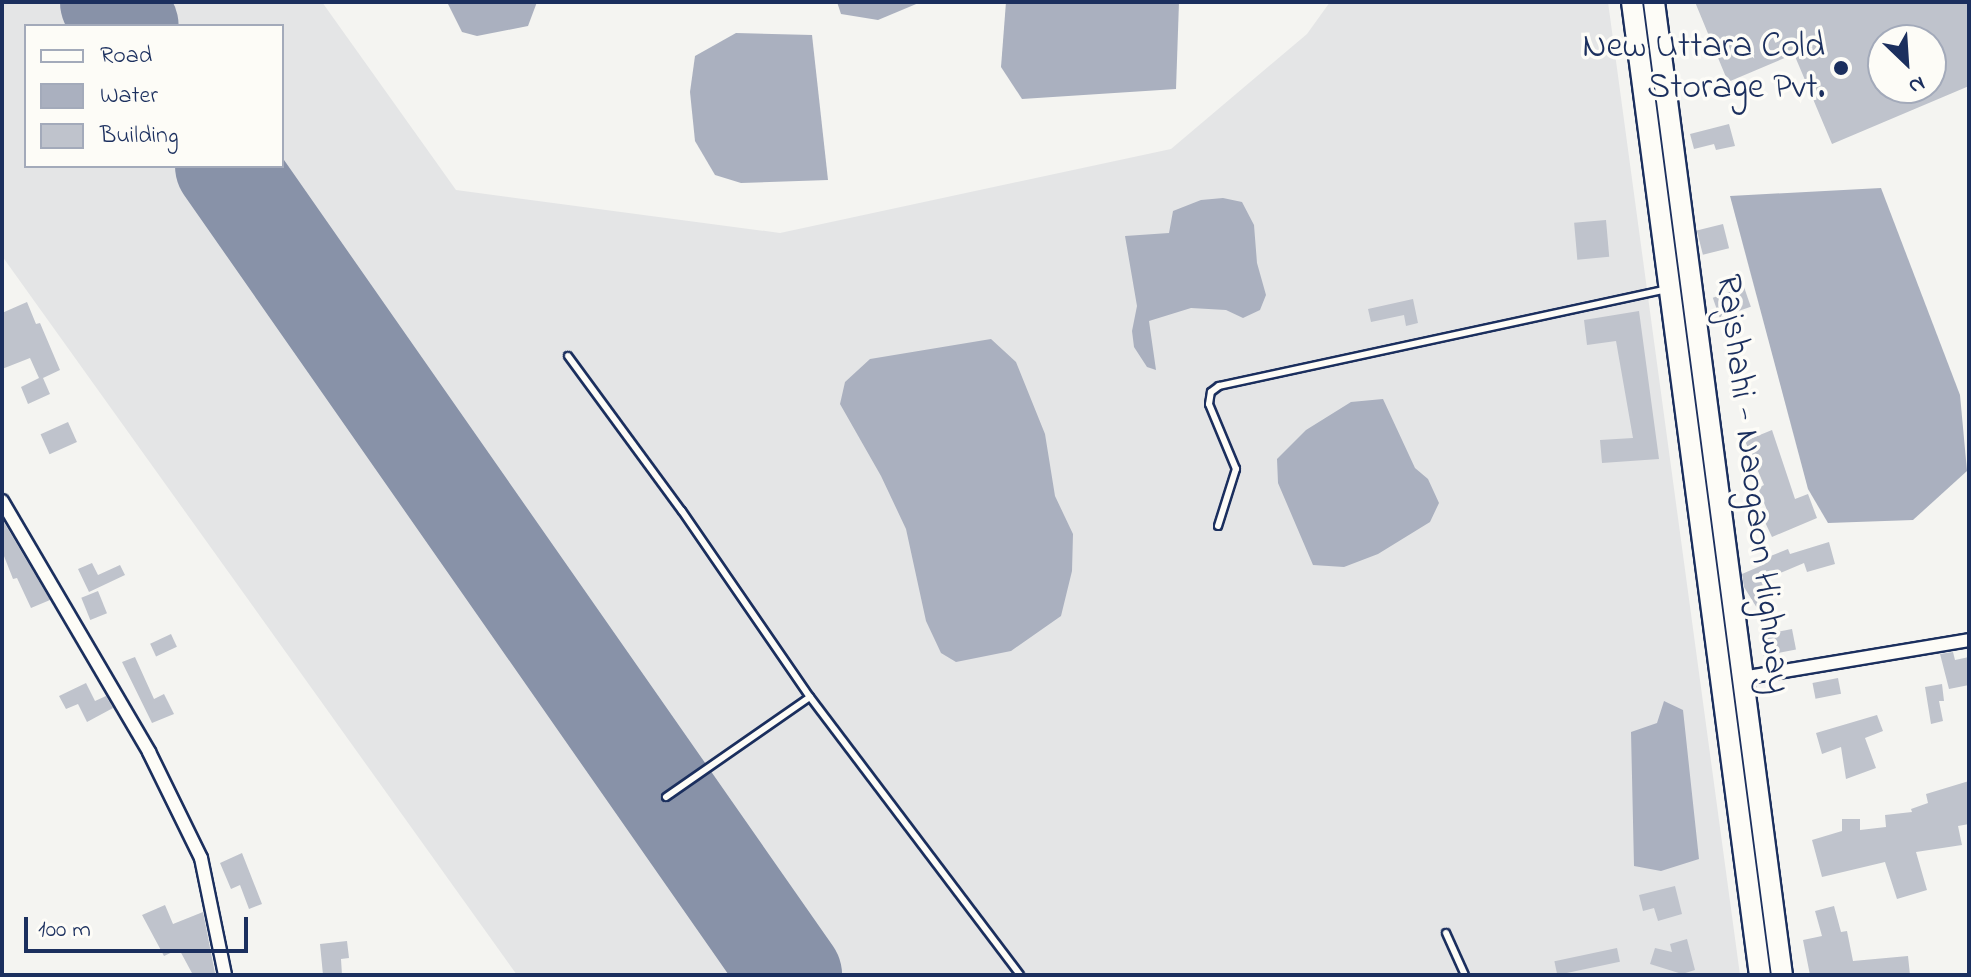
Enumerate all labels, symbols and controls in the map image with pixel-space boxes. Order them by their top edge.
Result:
legend [24,24,284,168]
north arrow [1867,24,1947,104]
place label: New Uttara Cold Storage Pvt. [1582,25,1825,110]
text: Road [100,39,152,74]
marker: New Uttara Cold Storage Pvt. [1832,59,1850,77]
text: N [1903,66,1930,102]
text: Water [100,79,158,114]
text: Building [100,119,179,154]
street label: Rajshahi - Naogaon Highway [1705,272,1799,696]
scale bar [28,901,252,951]
text: 100 m [38,913,91,948]

